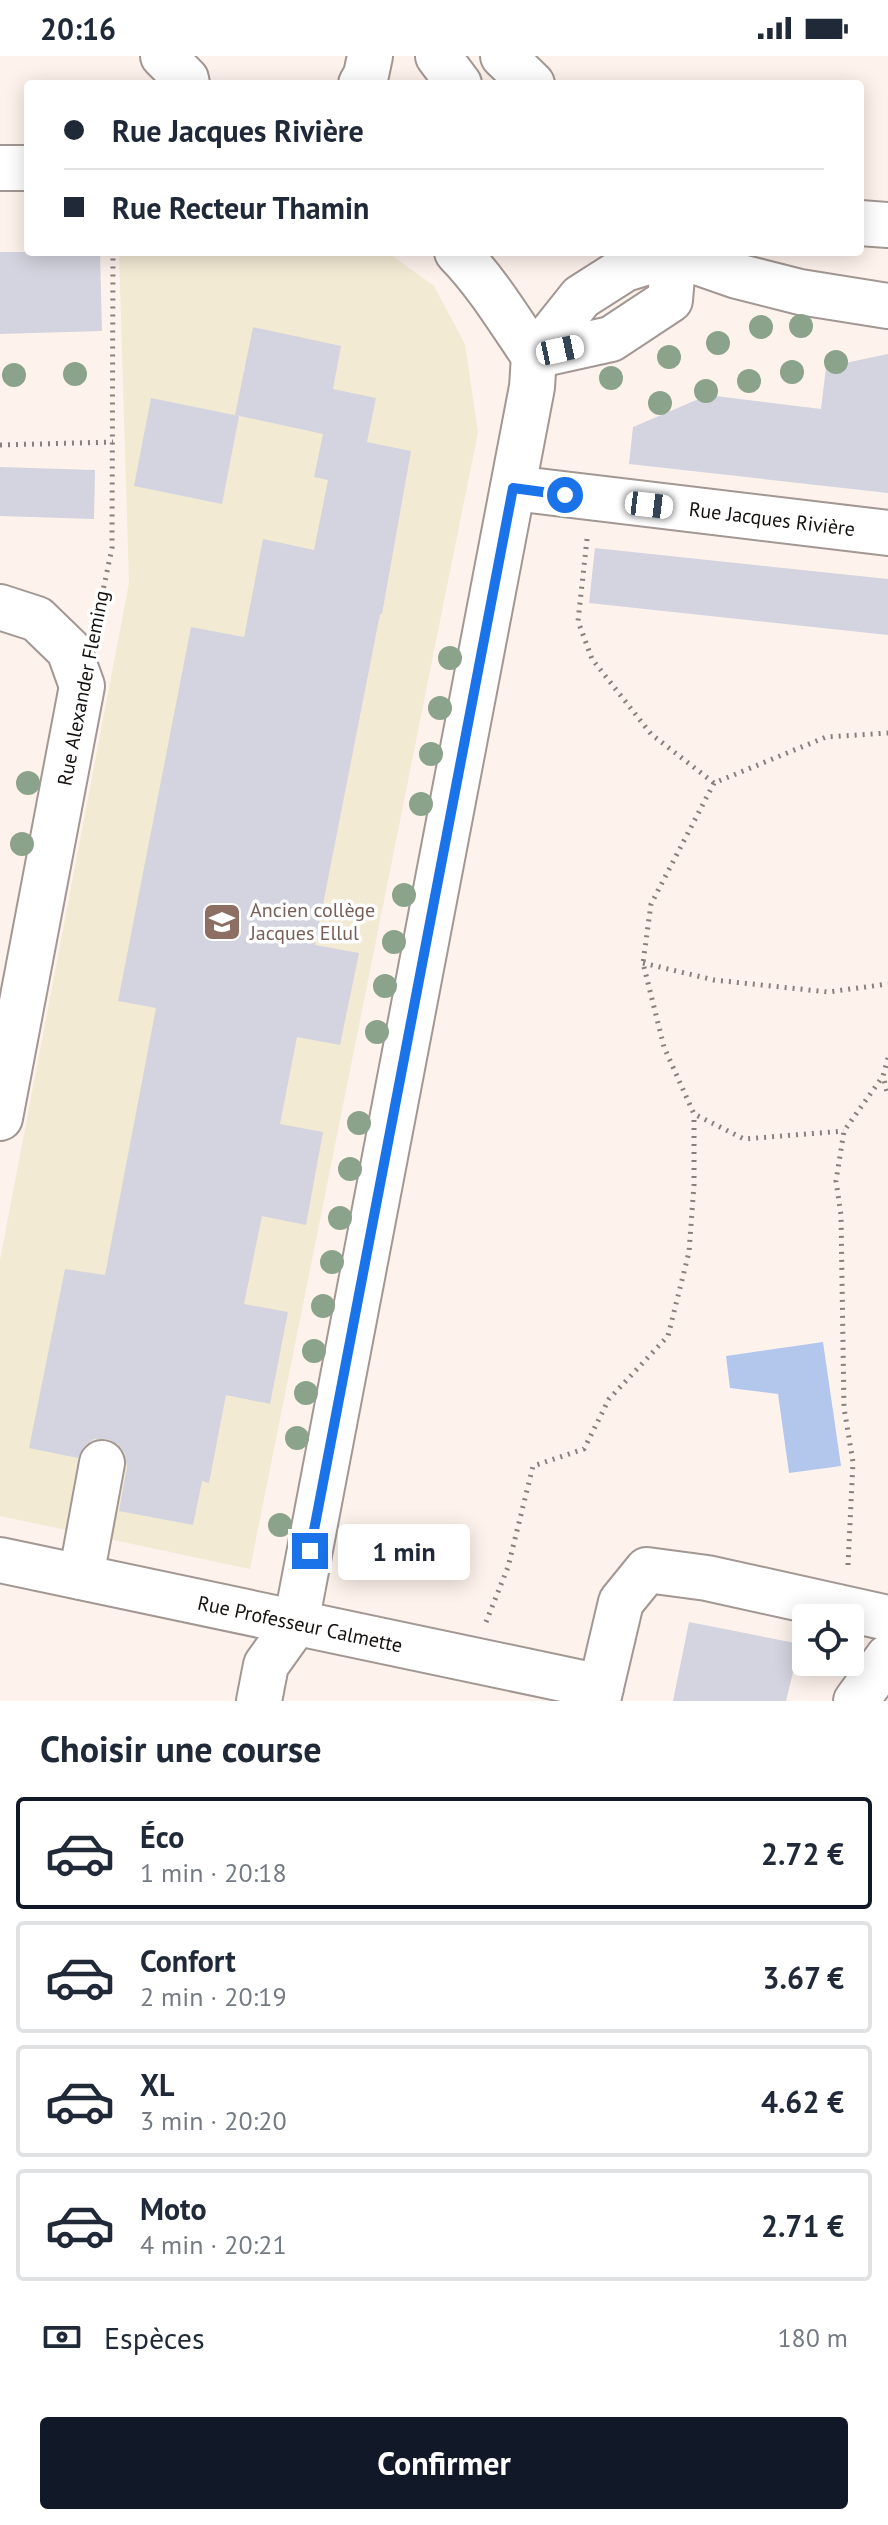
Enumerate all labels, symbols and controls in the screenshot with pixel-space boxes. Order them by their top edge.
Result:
text: 20:16 [40,9,116,48]
text: Rue Jacques Rivière [112,111,364,150]
text: Rue Recteur Thamin [112,188,369,227]
car [534,333,586,367]
route start [547,477,583,513]
car [624,490,674,520]
street label: Rue Jacques Rivière [687,496,857,542]
street label: Rue Alexander Fleming [51,588,115,788]
place label: Ancien collège Jacques Ellul [249,897,375,946]
school or university icon: Ancien collège Jacques Ellul [201,901,243,943]
callout: 1 min [338,1523,470,1579]
route end [292,1533,328,1569]
text: 1 min [372,1535,436,1568]
street label: Rue Professeur Calmette [195,1590,405,1658]
map controls [792,1604,864,1676]
button: locate [792,1604,864,1676]
text: Choisir une course [40,1725,322,1772]
icon: car [44,1817,116,1889]
text: Éco [140,1817,184,1856]
text: 2.72 € [761,1834,844,1873]
text: 1 min · 20:18 [140,1856,287,1889]
icon: car [44,1941,116,2013]
text: Confort [140,1941,236,1980]
text: 3.67 € [763,1958,844,1997]
text: 2 min · 20:19 [140,1980,287,2013]
icon: car [44,2065,116,2137]
text: XL [140,2065,174,2104]
text: 4.62 € [761,2082,844,2121]
text: 3 min · 20:20 [140,2104,287,2137]
icon: car [44,2189,116,2261]
text: Moto [140,2189,207,2228]
text: 2.71 € [761,2206,844,2245]
text: 4 min · 20:21 [140,2228,287,2261]
icon: cash [40,2315,84,2359]
text: Espèces [104,2318,205,2357]
text: 180 m [777,2321,848,2354]
button: Confirmer [40,2417,848,2509]

